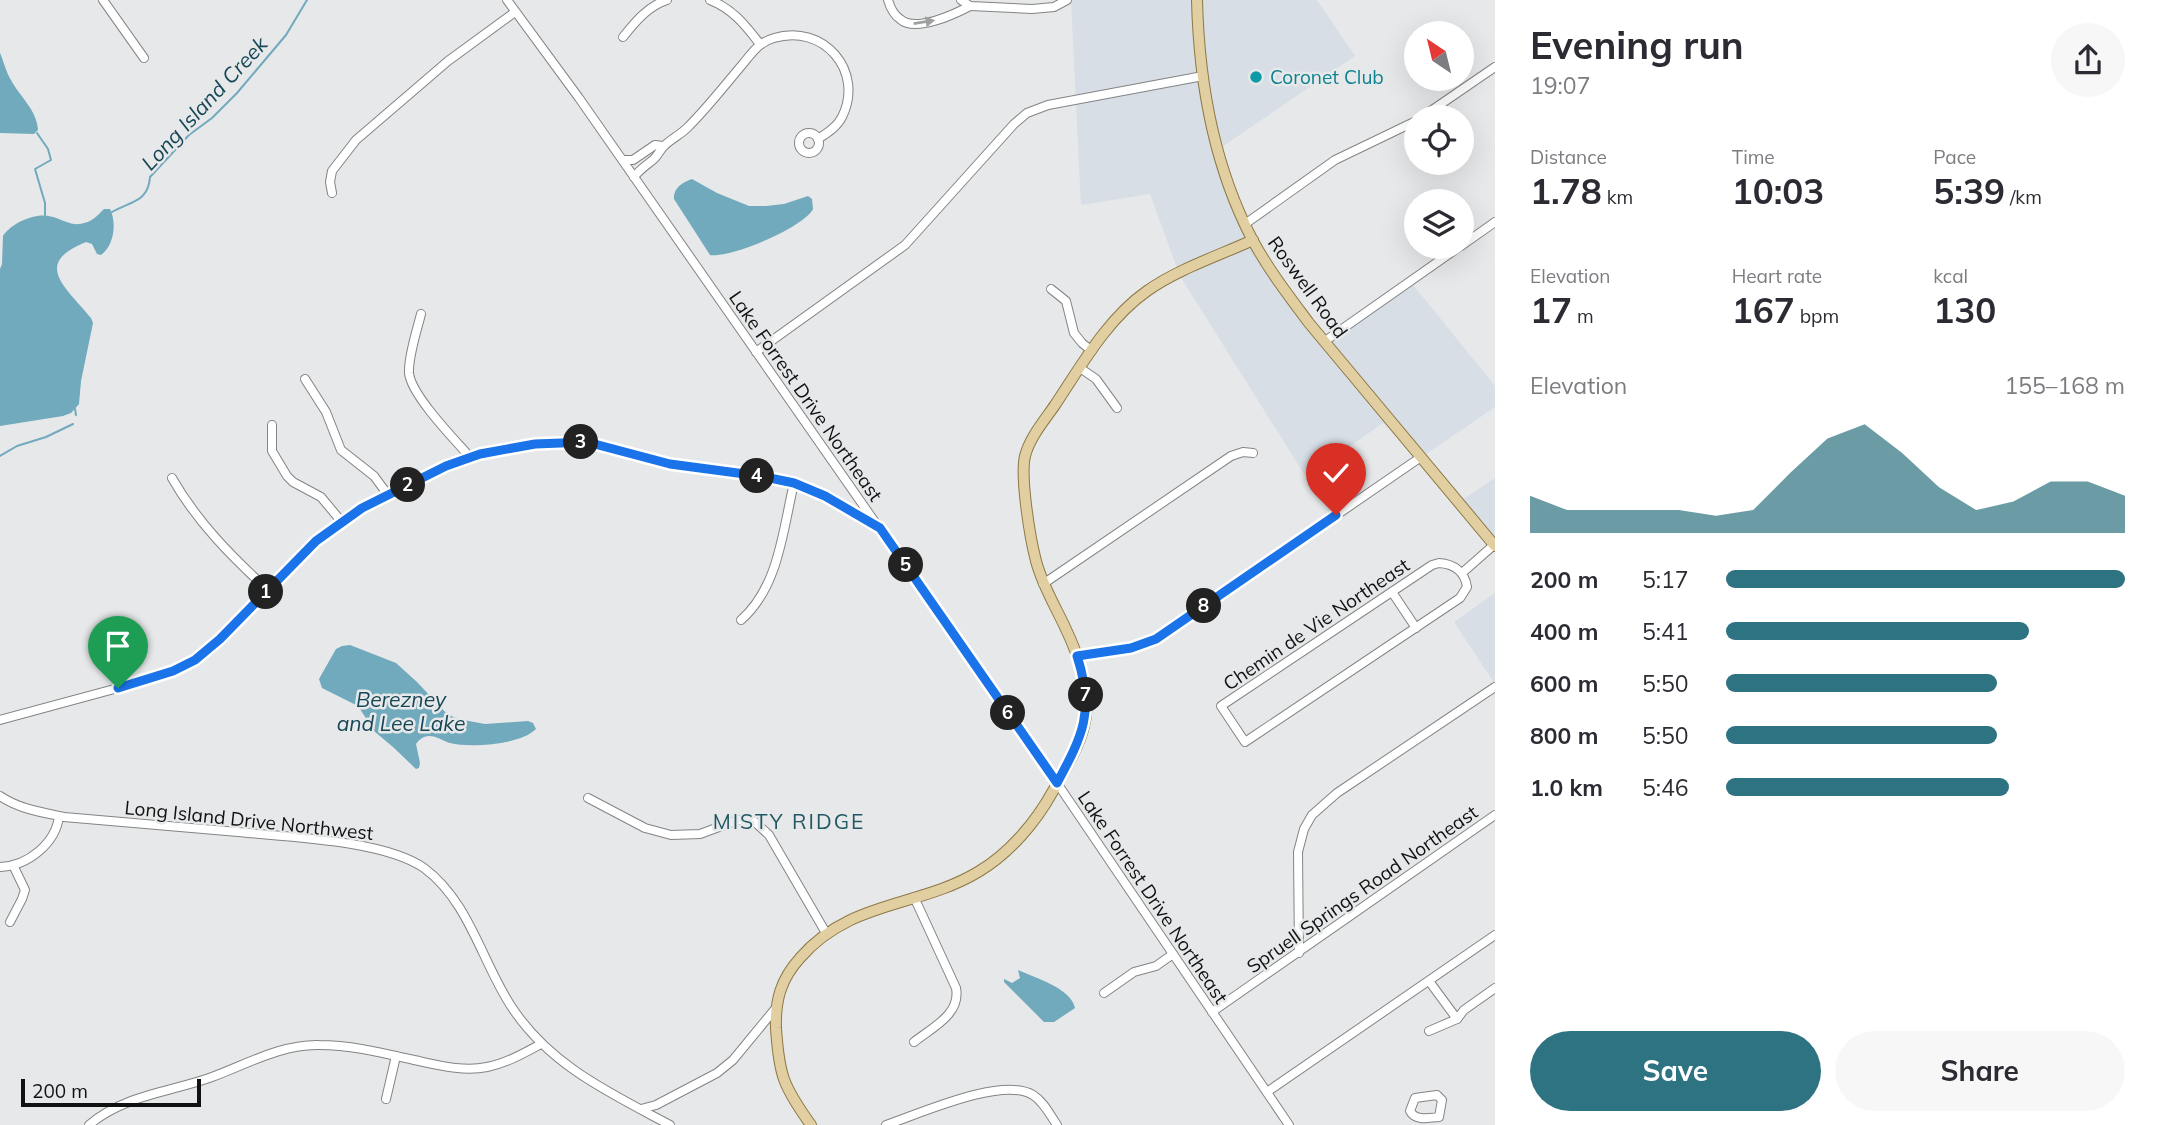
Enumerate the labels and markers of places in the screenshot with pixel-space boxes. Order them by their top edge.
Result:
place label: Coronet Club [1270,65,1384,89]
marker: Coronet Club [1248,69,1264,85]
pin: 3 [564,424,598,460]
pin [1306,443,1366,515]
pin: 4 [740,458,774,494]
pin: 2 [390,468,426,503]
pin: 5 [888,548,923,582]
pin: 1 [248,574,284,610]
pin: 8 [1186,588,1222,624]
pin [88,616,148,688]
pin: 7 [1068,678,1104,712]
pin: 6 [990,696,1026,730]

